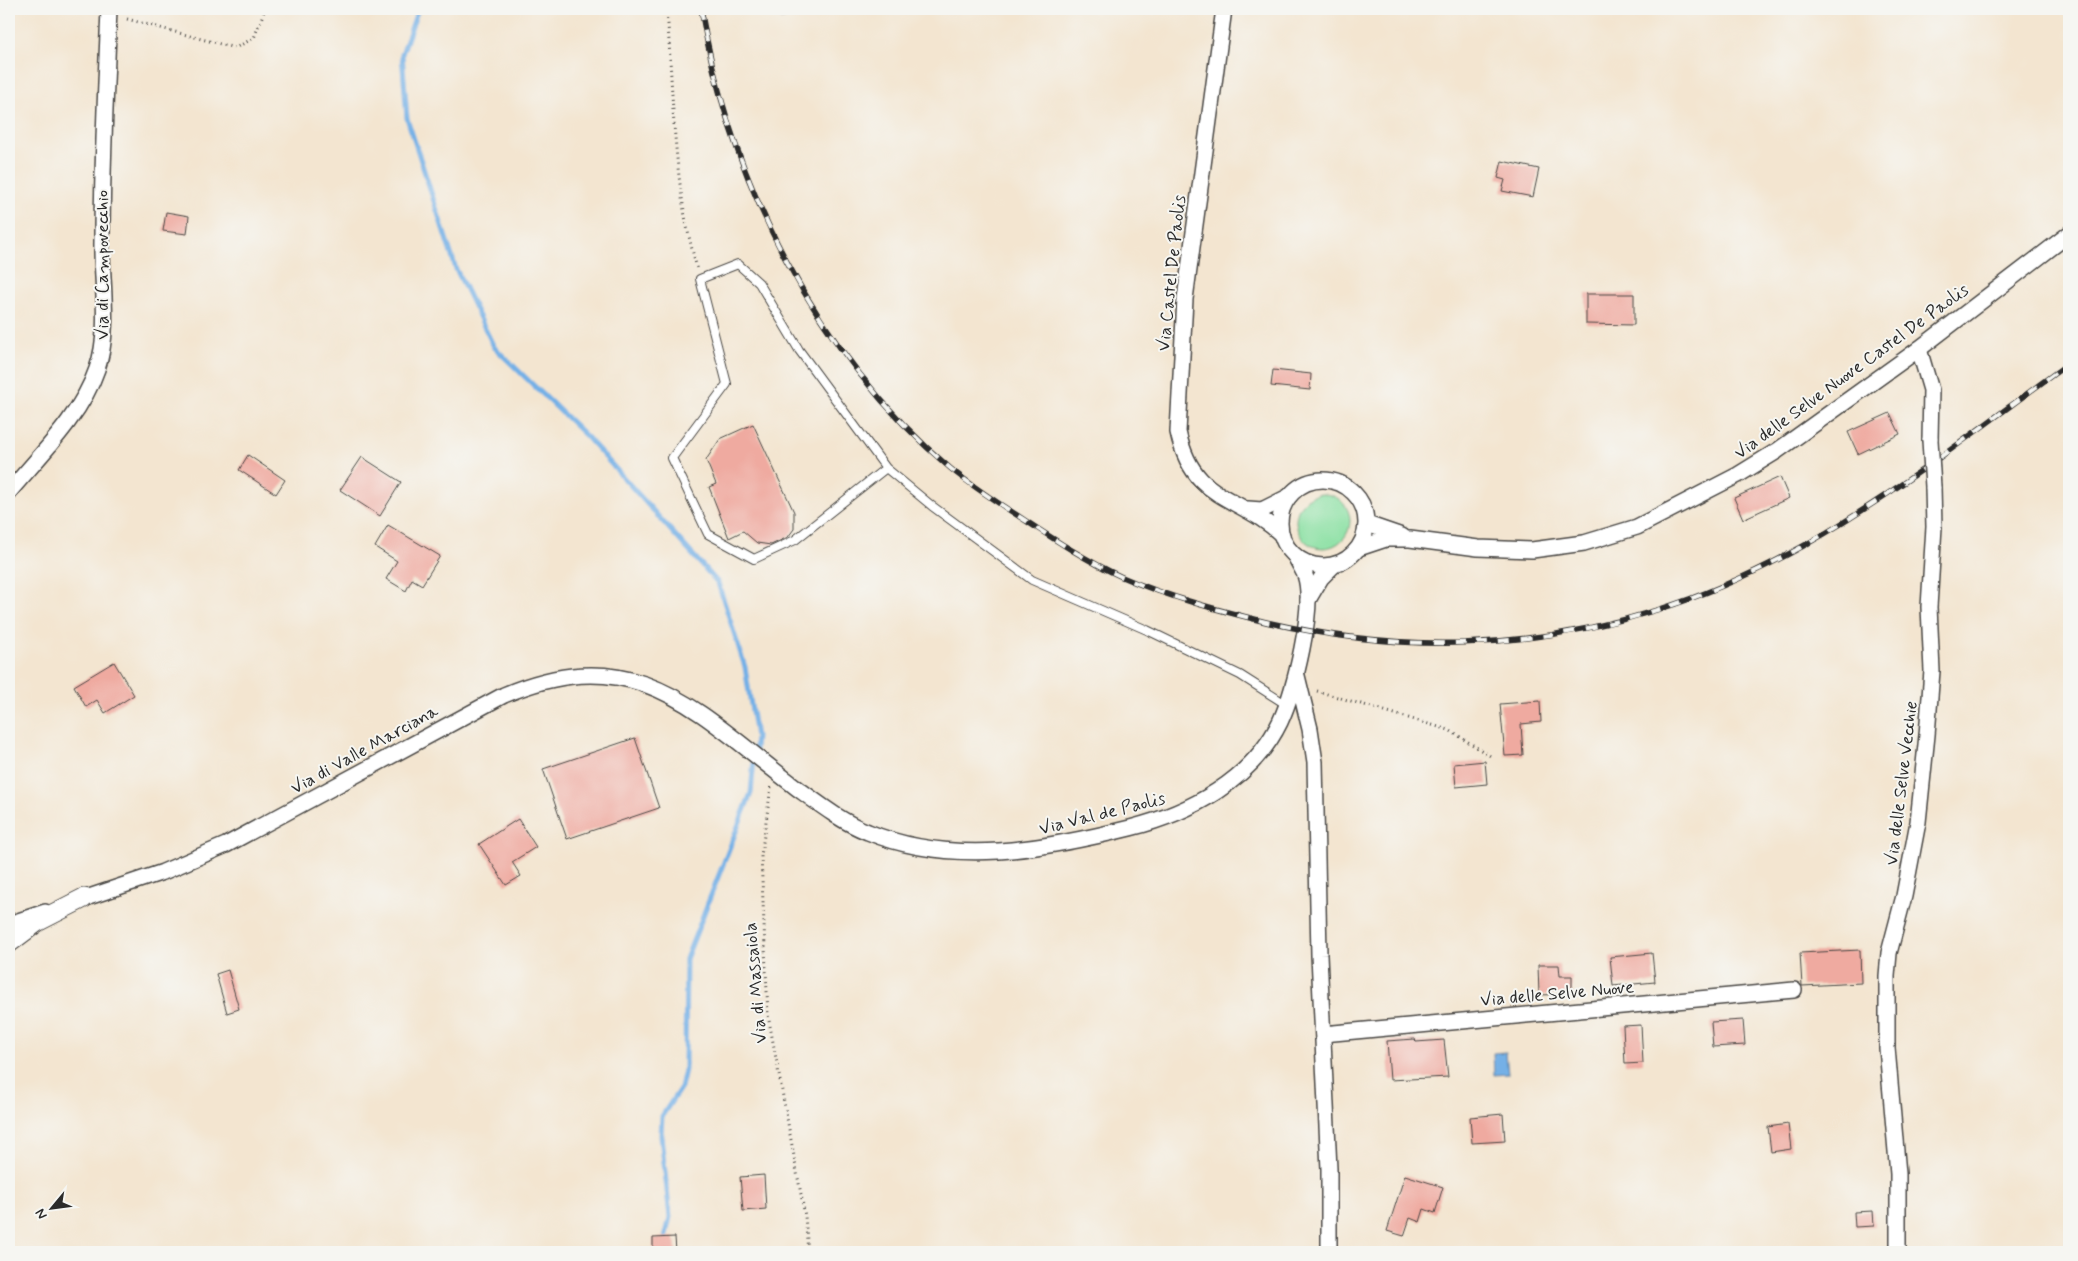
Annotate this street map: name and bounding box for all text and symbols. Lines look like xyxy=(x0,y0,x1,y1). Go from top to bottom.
street label: Via di Campovecchio xyxy=(91,190,115,340)
street label: Via Castel De Paolis xyxy=(1152,194,1192,352)
street label: Via delle Selve Nuove Castel De Paolis xyxy=(1729,278,1974,465)
street label: Via di Valle Marciana xyxy=(286,699,443,800)
street label: Via delle Selve Vecchie xyxy=(1880,700,1924,867)
street label: Via Val de Paolis xyxy=(1037,787,1168,841)
street label: Via di Massaiola xyxy=(739,921,773,1045)
street label: Via delle Selve Nuove xyxy=(1479,975,1635,1013)
north arrow xyxy=(28,1184,78,1234)
text: N xyxy=(31,1205,52,1222)

